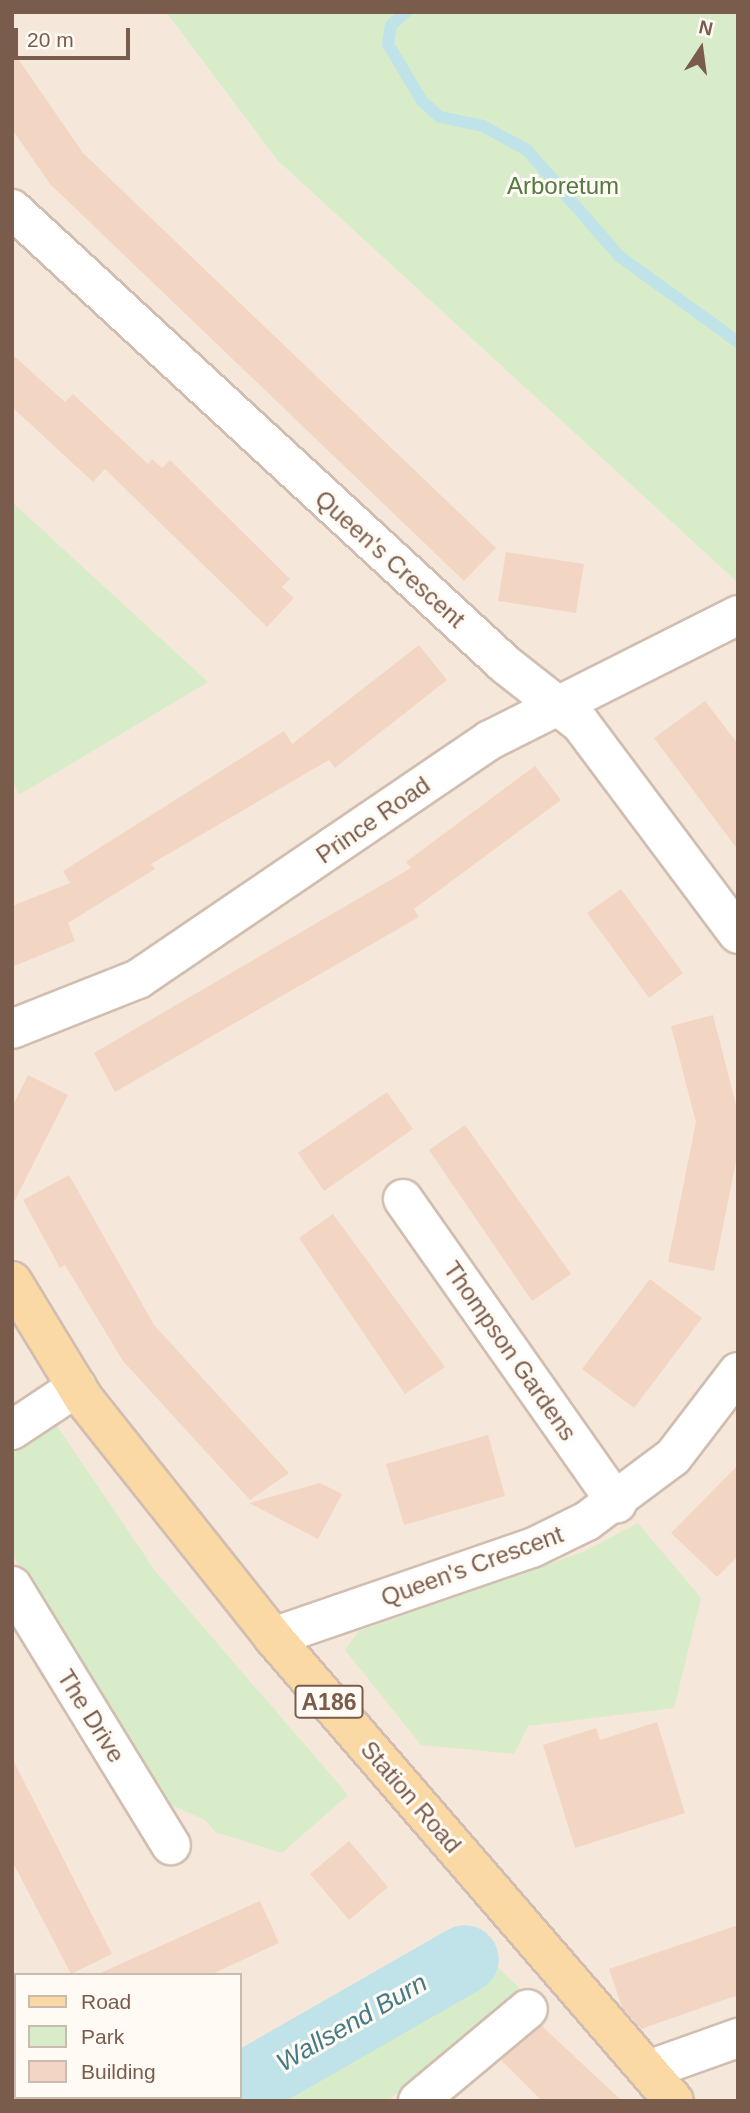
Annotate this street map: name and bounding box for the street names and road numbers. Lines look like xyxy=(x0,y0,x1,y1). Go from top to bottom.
street label: Queen's Crescent xyxy=(309,484,471,634)
street label: Prince Road xyxy=(311,770,435,870)
street label: Thompson Gardens xyxy=(437,1256,583,1446)
street label: Queen's Crescent xyxy=(377,1520,567,1612)
street label: The Drive xyxy=(51,1664,131,1768)
road number: A186 xyxy=(294,1682,364,1722)
street label: Station Road xyxy=(355,1735,467,1859)

